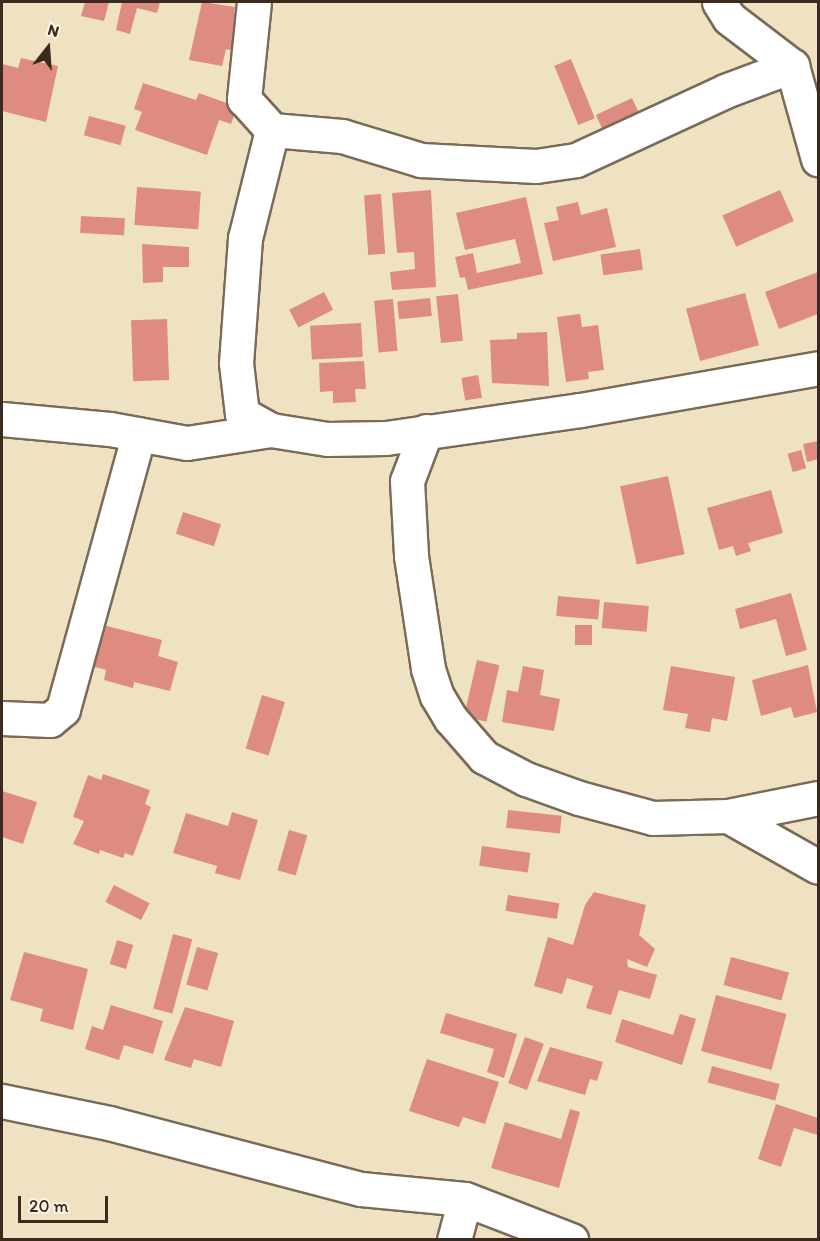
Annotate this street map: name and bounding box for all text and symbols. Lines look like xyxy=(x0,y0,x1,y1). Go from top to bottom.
north arrow xyxy=(18,18,78,78)
text: N xyxy=(45,20,61,41)
scale bar xyxy=(21,1184,111,1222)
text: 20 m xyxy=(29,1195,69,1217)

